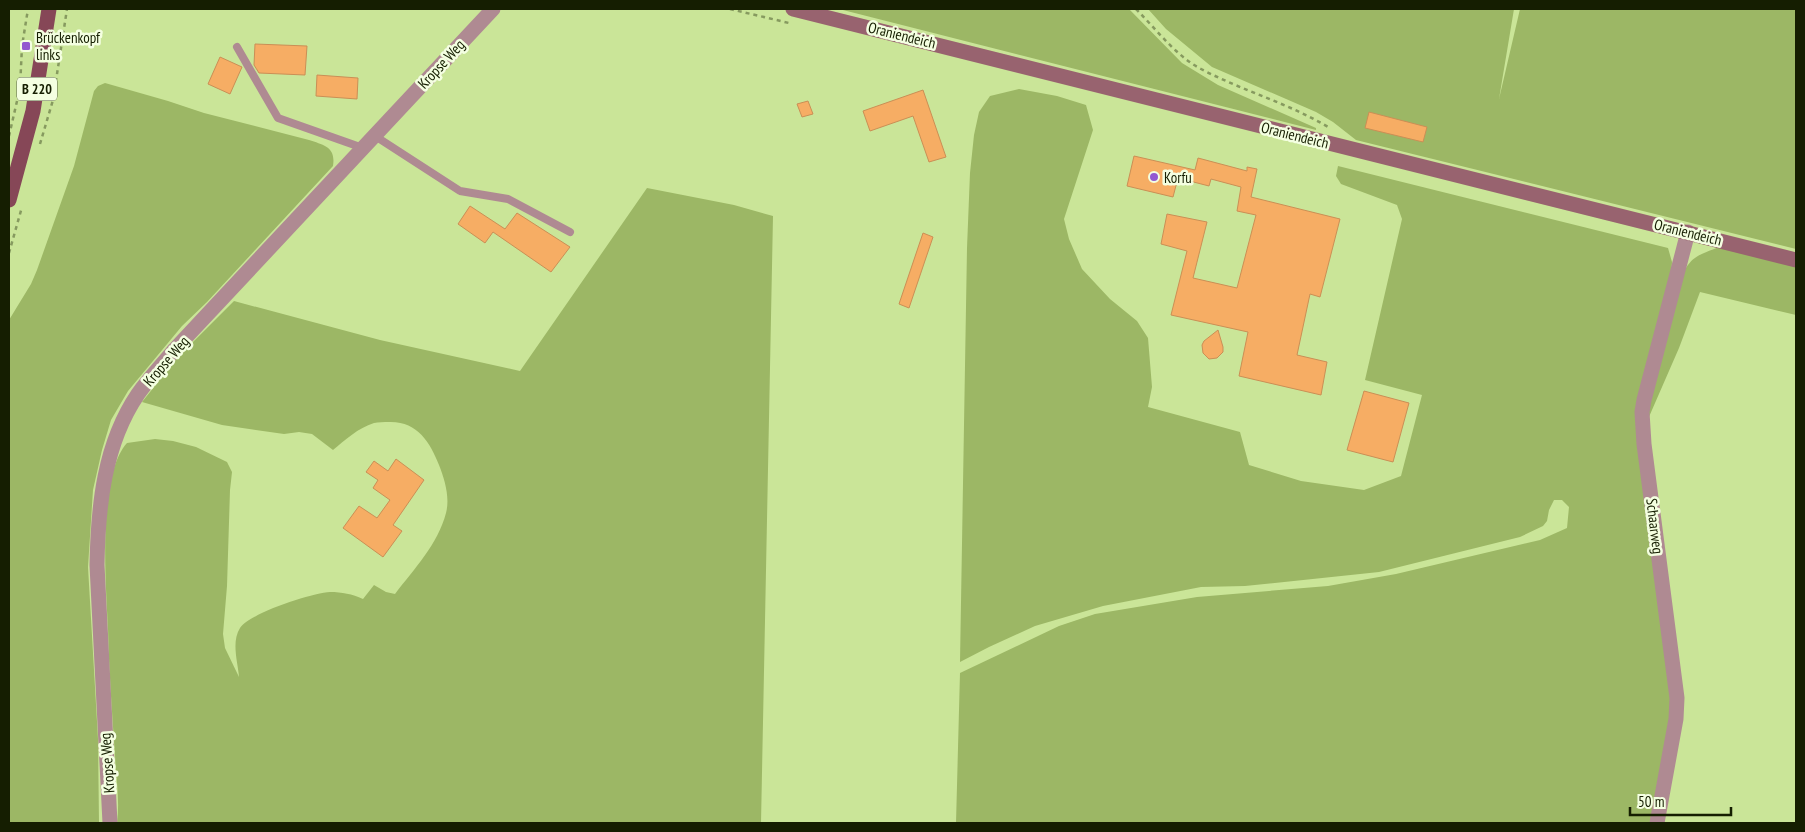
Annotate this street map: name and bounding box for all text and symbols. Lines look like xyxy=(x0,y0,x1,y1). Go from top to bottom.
street label: Oraniendeich xyxy=(866,17,938,53)
place label: Brückenkopf links xyxy=(36,28,101,64)
street label: Kropse Weg xyxy=(413,35,469,93)
marker: Brückenkopf links xyxy=(20,40,32,52)
road number: B 220 xyxy=(17,78,57,100)
street label: Oraniendeich xyxy=(1259,117,1331,153)
place label: Korfu xyxy=(1164,168,1192,187)
marker: Korfu xyxy=(1148,171,1160,183)
street label: Oraniendeich xyxy=(1652,214,1724,250)
street label: Kropse Weg xyxy=(139,332,193,390)
street label: Schaarweg xyxy=(1642,497,1668,555)
street label: Kropse Weg xyxy=(95,732,119,794)
scale bar xyxy=(1630,784,1731,816)
text: 50 m xyxy=(1638,792,1664,811)

